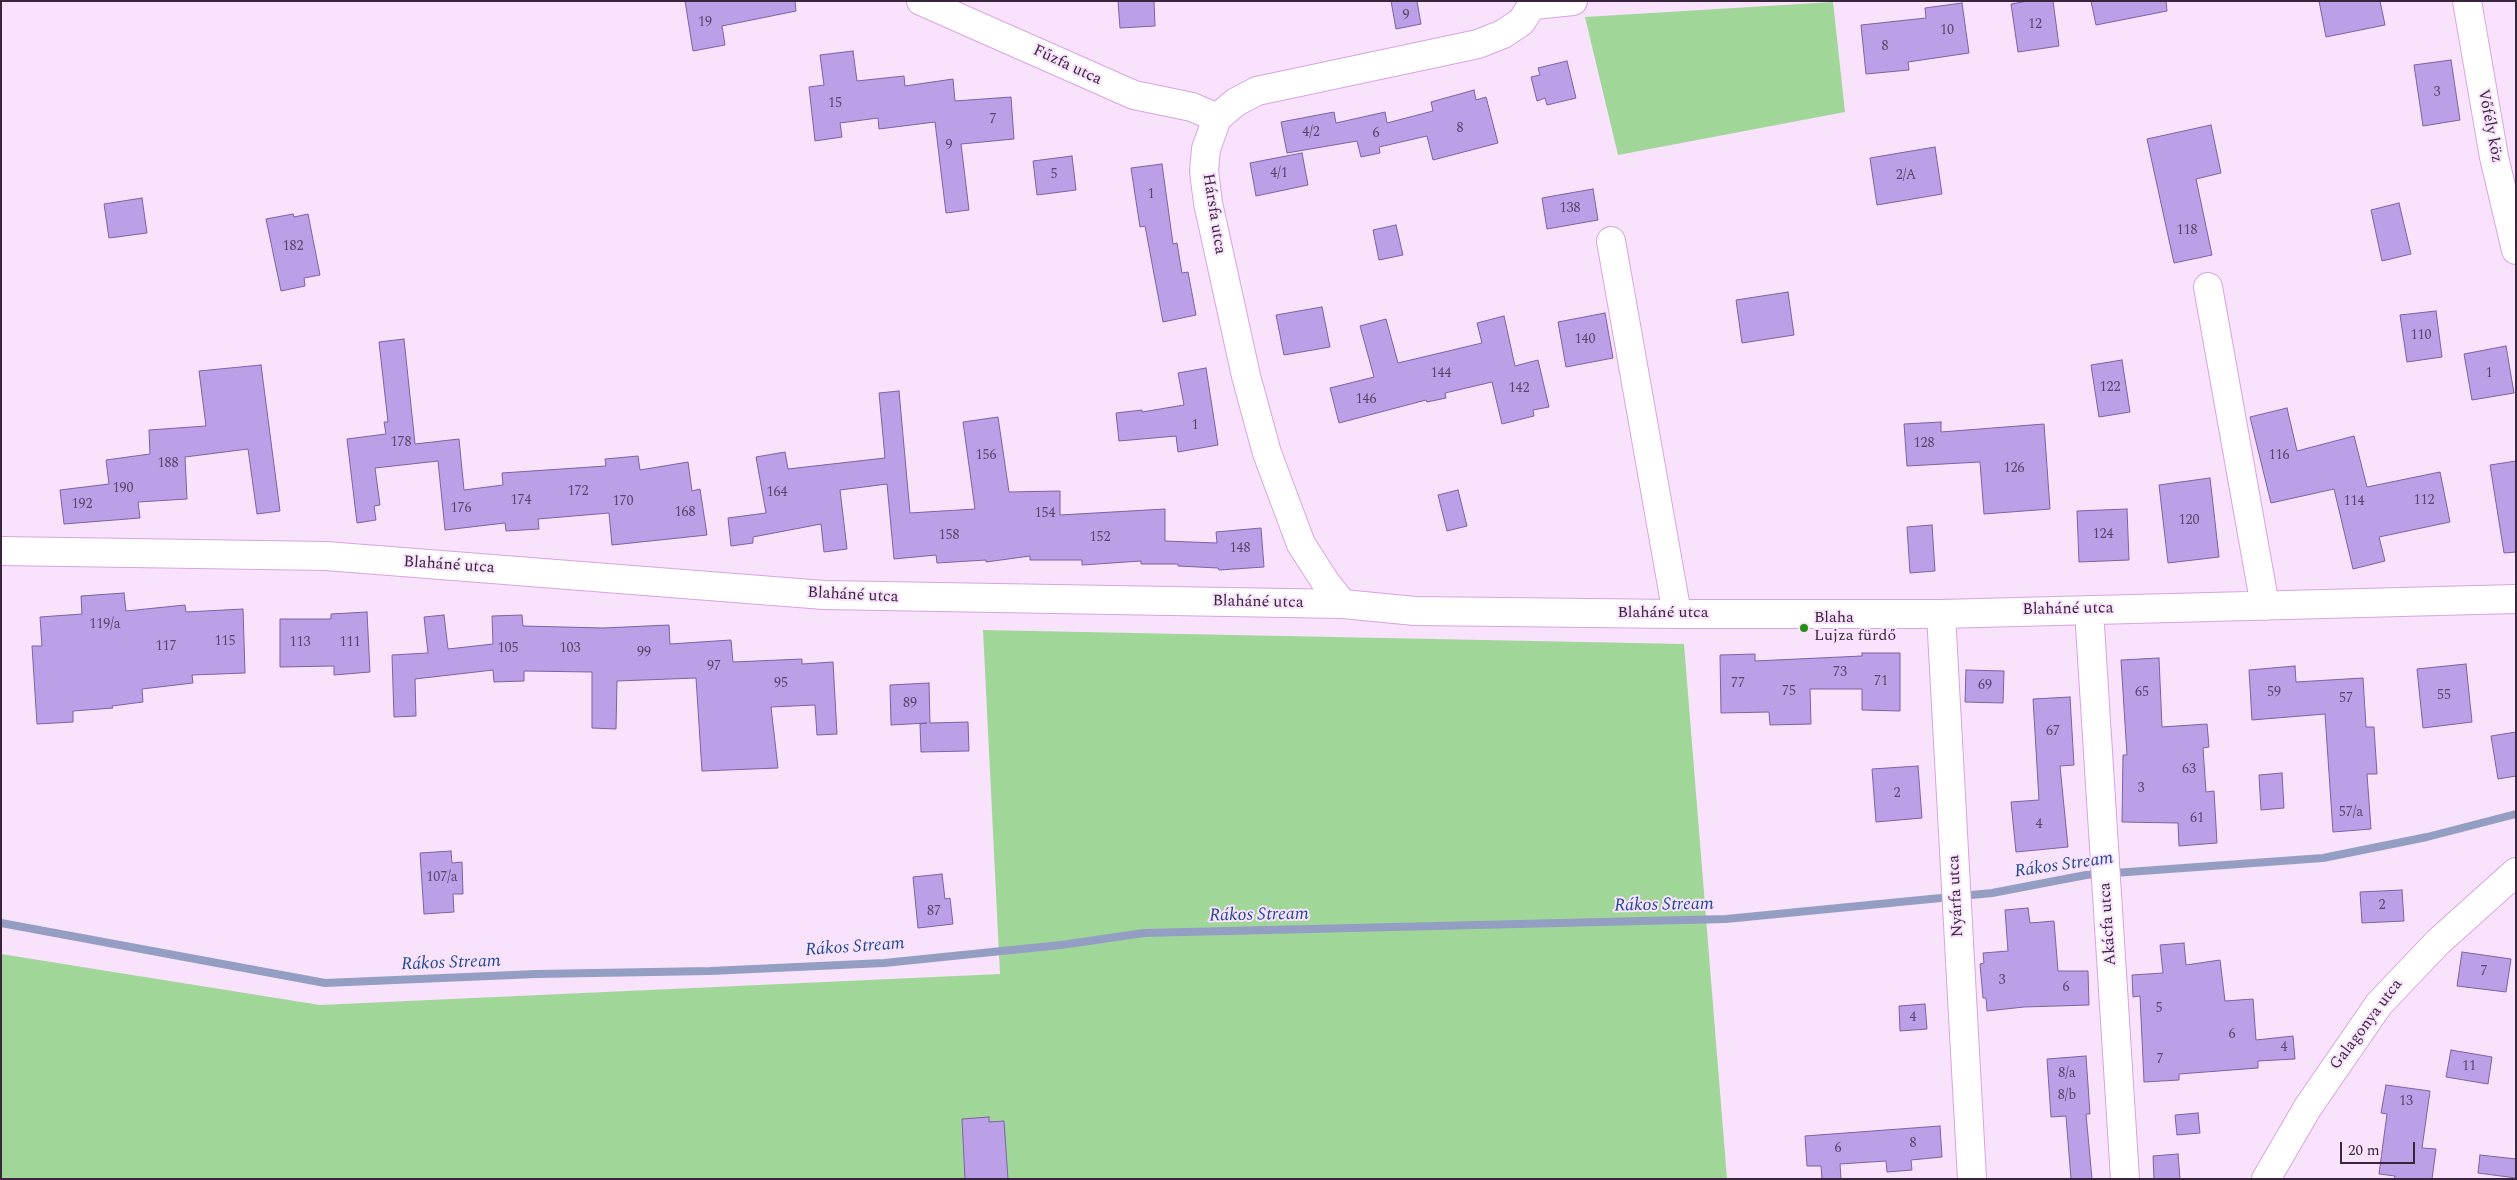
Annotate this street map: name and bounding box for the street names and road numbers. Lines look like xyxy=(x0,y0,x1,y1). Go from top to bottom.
street label: Fűzfa utca xyxy=(1030,42,1104,90)
street label: Vőfély köz xyxy=(2473,88,2505,164)
street label: Hársfa utca xyxy=(1197,172,1229,256)
street label: Blaháné utca xyxy=(403,553,495,579)
street label: Blaháné utca xyxy=(807,584,899,608)
street label: Blaháné utca xyxy=(1212,593,1304,613)
street label: Blaháné utca xyxy=(2022,600,2114,620)
street label: Blaháné utca xyxy=(1617,604,1709,624)
street label: Nyárfa utca xyxy=(1945,854,1969,938)
street label: Akácfa utca xyxy=(2097,882,2121,966)
street label: Galagonya utca xyxy=(2327,976,2407,1074)

